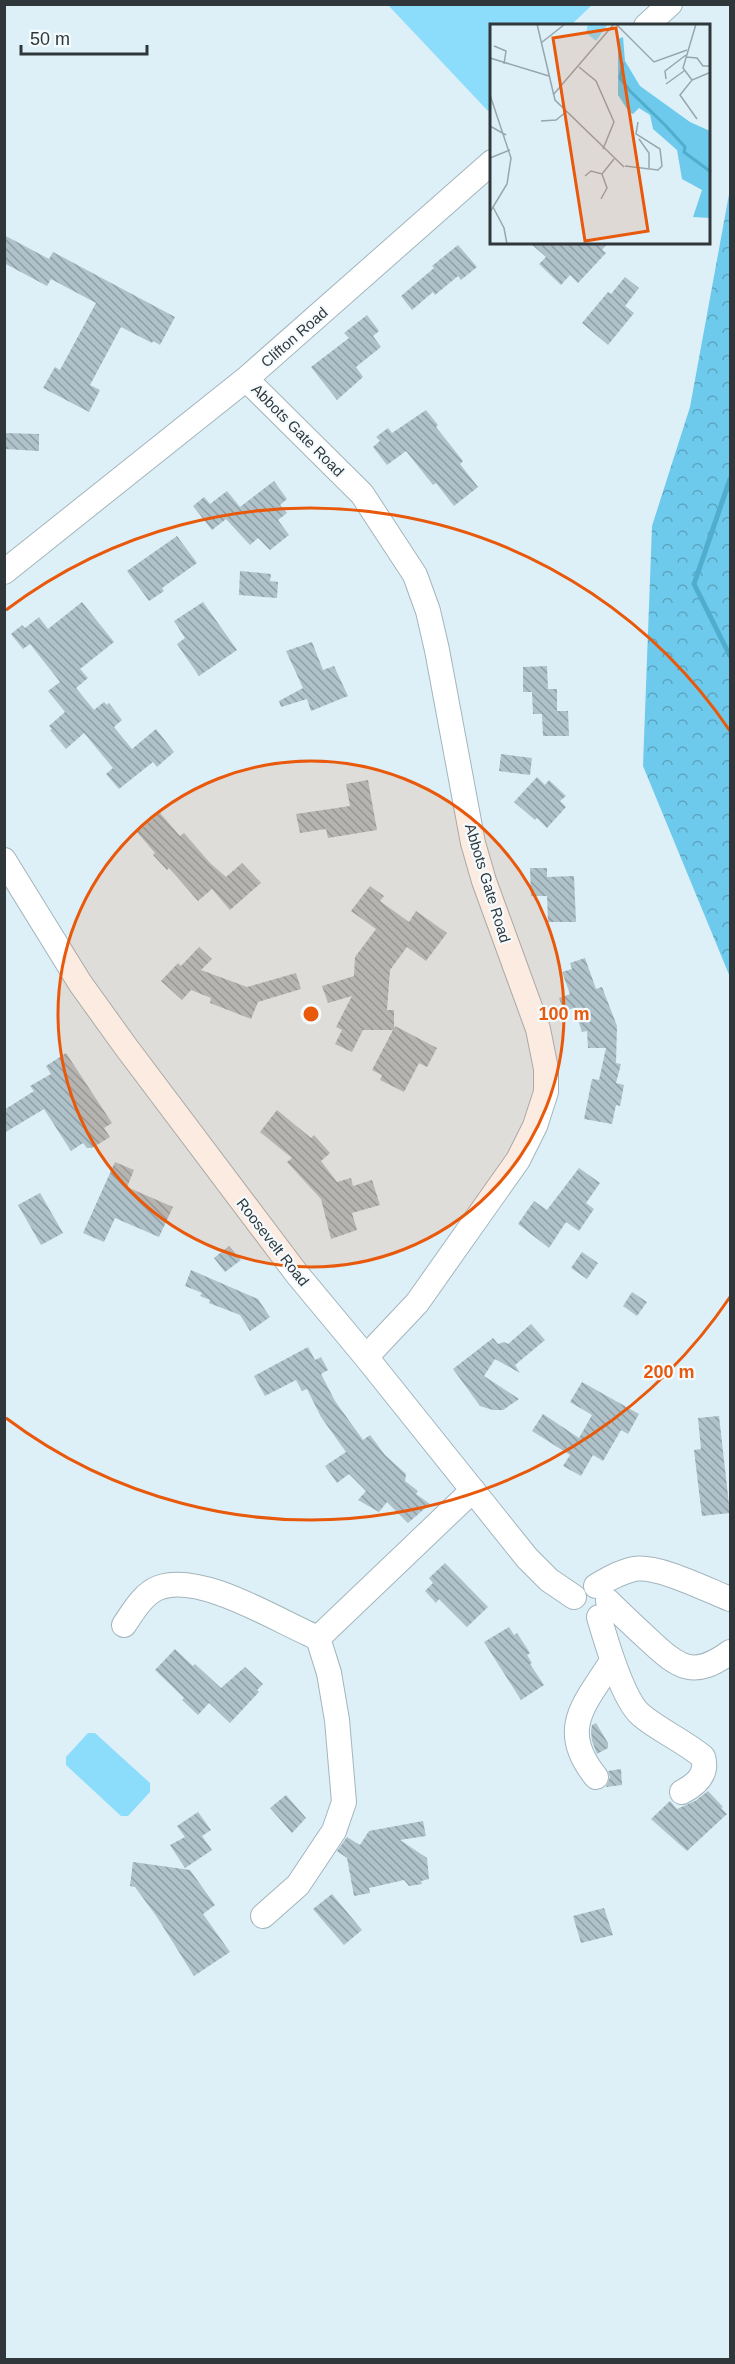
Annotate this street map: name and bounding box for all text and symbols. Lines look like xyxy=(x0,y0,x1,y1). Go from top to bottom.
scale bar xyxy=(21,18,147,56)
inset map xyxy=(490,24,711,244)
text: 50 m xyxy=(30,29,70,49)
street label: Clifton Road xyxy=(257,304,331,370)
street label: Abbots Gate Road xyxy=(248,380,348,480)
street label: Abbots Gate Road xyxy=(462,822,514,944)
centre of rings xyxy=(301,1004,321,1024)
text: 100 m xyxy=(538,1004,590,1024)
street label: Roosevelt Road xyxy=(233,1195,313,1289)
text: 200 m xyxy=(643,1362,695,1382)

